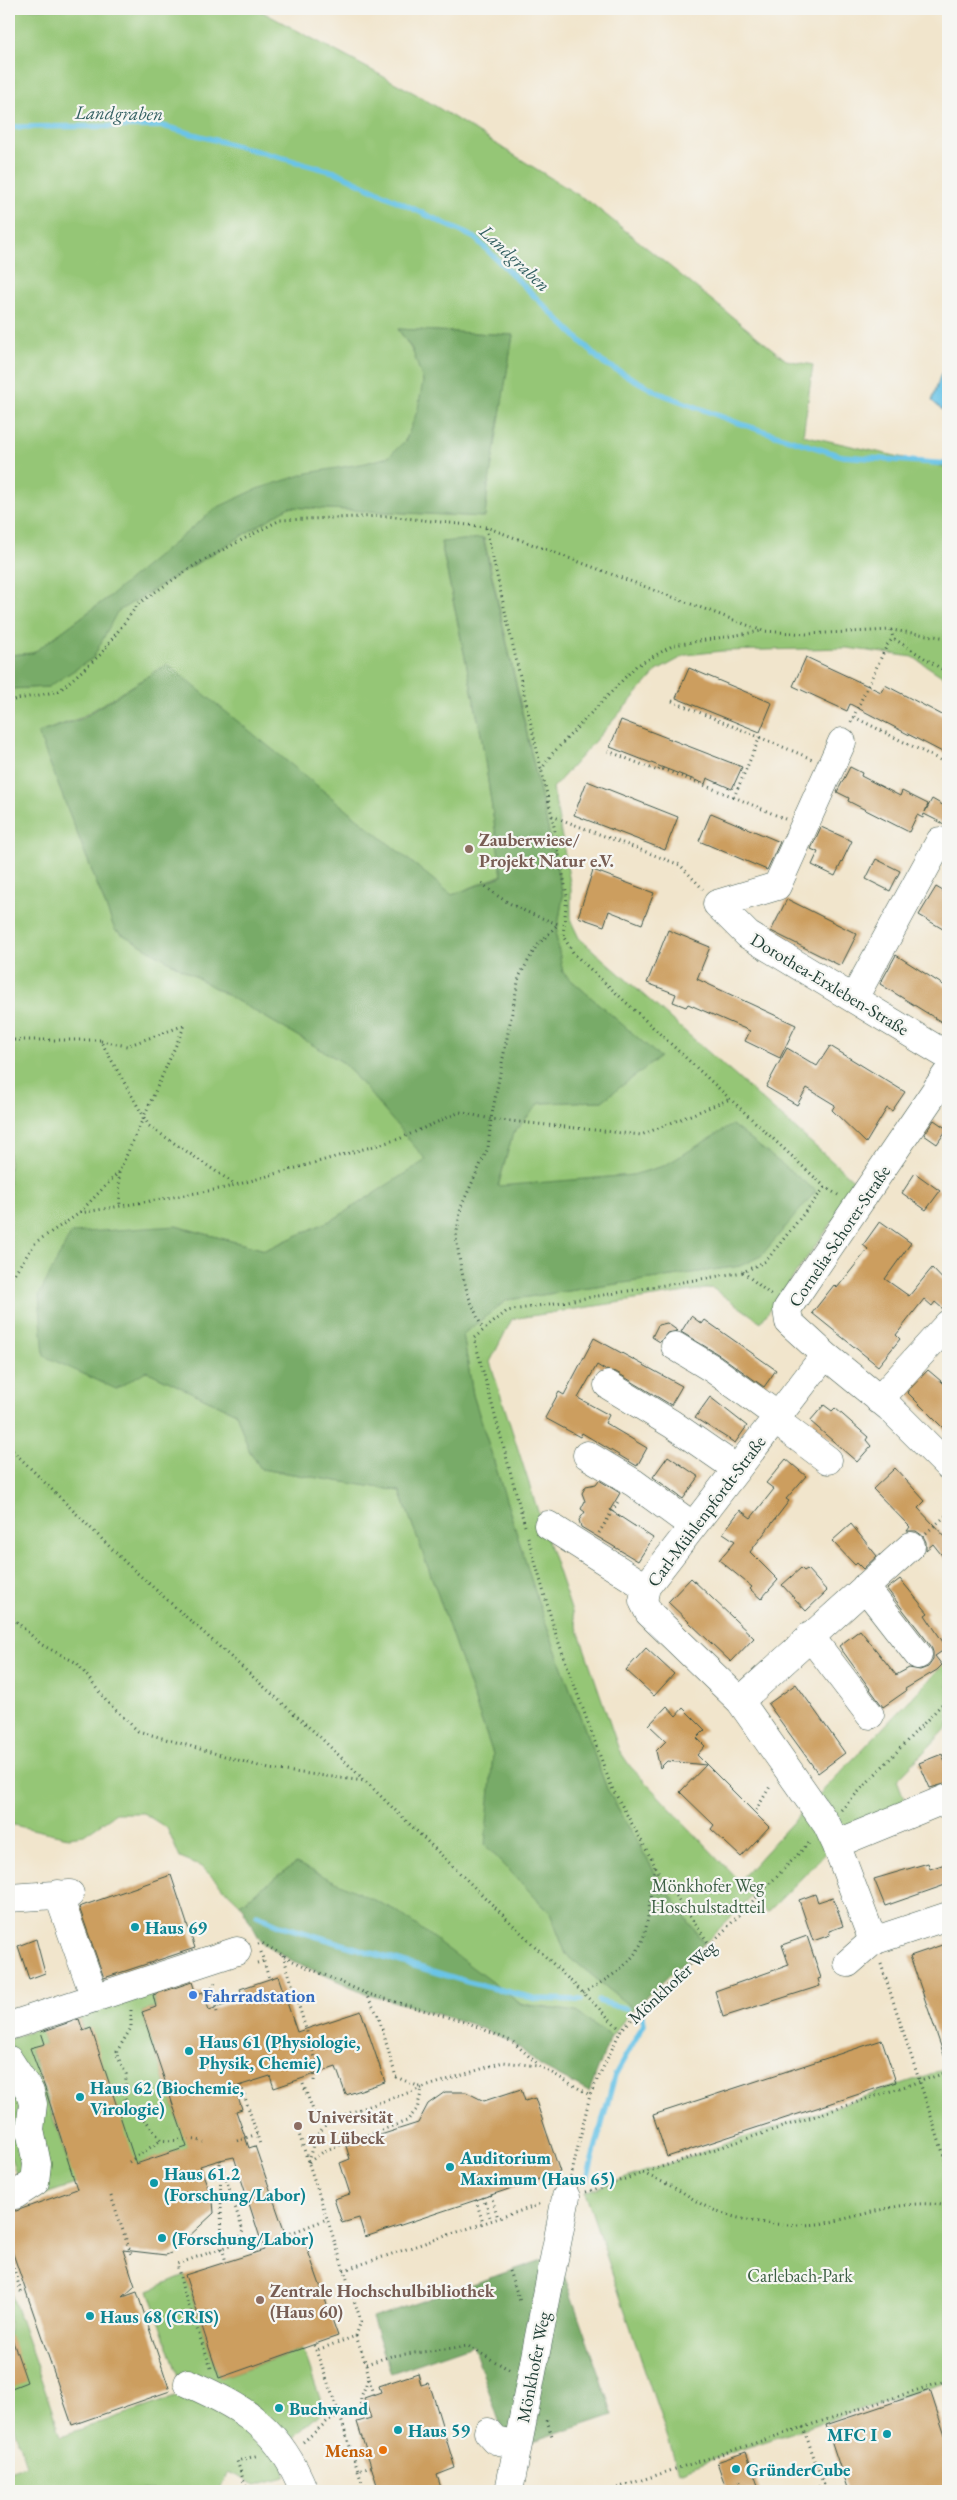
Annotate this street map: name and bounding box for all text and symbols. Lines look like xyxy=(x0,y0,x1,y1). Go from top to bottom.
water label: Landgraben xyxy=(74,100,163,126)
water label: Landgraben xyxy=(474,218,556,297)
place label: Zauberwiese/ Projekt Natur e.V. xyxy=(479,828,614,872)
marker: Zauberwiese/ Projekt Natur e.V. xyxy=(463,843,475,855)
street label: Dorothea-Erxleben-Straße xyxy=(747,928,913,1040)
street label: Cornelia-Schorer-Straße xyxy=(783,1161,895,1311)
street label: Carl-Mühlenpfordt-Straße xyxy=(642,1431,770,1591)
park label: Mönkhofer Weg Hoschulstadtteil xyxy=(651,1874,765,1918)
place label: Haus 69 xyxy=(145,1916,207,1939)
marker: Haus 69 xyxy=(129,1921,141,1933)
street label: Mönkhofer Weg xyxy=(623,1935,721,2029)
place label: Fahrradstation xyxy=(203,1984,316,2007)
marker: Fahrradstation xyxy=(187,1989,199,2001)
place label: Haus 61 (Physiologie, Physik, Chemie) xyxy=(199,2030,360,2074)
marker: Haus 61 (Physiologie, Physik, Chemie) xyxy=(183,2045,195,2057)
place label: Haus 62 (Biochemie, Virologie) xyxy=(90,2076,244,2120)
marker: Haus 62 (Biochemie, Virologie) xyxy=(74,2091,86,2103)
place label: Universität zu Lübeck xyxy=(308,2105,393,2149)
marker: Universität zu Lübeck xyxy=(292,2120,304,2132)
place label: Auditorium Maximum (Haus 65) xyxy=(459,2146,615,2190)
marker: Auditorium Maximum (Haus 65) xyxy=(444,2161,456,2173)
place label: Haus 61.2 (Forschung/Labor) xyxy=(164,2162,306,2206)
marker: Haus 61.2 (Forschung/Labor) xyxy=(148,2177,160,2189)
place label: (Forschung/Labor) xyxy=(172,2227,314,2250)
marker: (Forschung/Labor) xyxy=(156,2232,168,2244)
park label: Carlebach-Park xyxy=(747,2264,853,2287)
place label: Zentrale Hochschulbibliothek (Haus 60) xyxy=(270,2279,496,2323)
marker: Zentrale Hochschulbibliothek (Haus 60) xyxy=(254,2294,266,2306)
place label: Haus 68 (CRIS) xyxy=(100,2305,219,2328)
marker: Haus 68 (CRIS) xyxy=(84,2310,96,2322)
street label: Mönkhofer Weg xyxy=(511,2310,555,2424)
place label: Buchwand xyxy=(289,2397,368,2420)
marker: Buchwand xyxy=(273,2402,285,2414)
place label: Haus 59 xyxy=(408,2419,470,2442)
place label: MFC I xyxy=(827,2423,877,2446)
marker: Haus 59 xyxy=(392,2424,404,2436)
marker: MFC I xyxy=(881,2428,893,2440)
place label: Mensa xyxy=(325,2439,373,2462)
marker: Mensa xyxy=(377,2444,389,2456)
place label: GründerCube xyxy=(746,2458,851,2481)
marker: GründerCube xyxy=(730,2463,742,2475)

